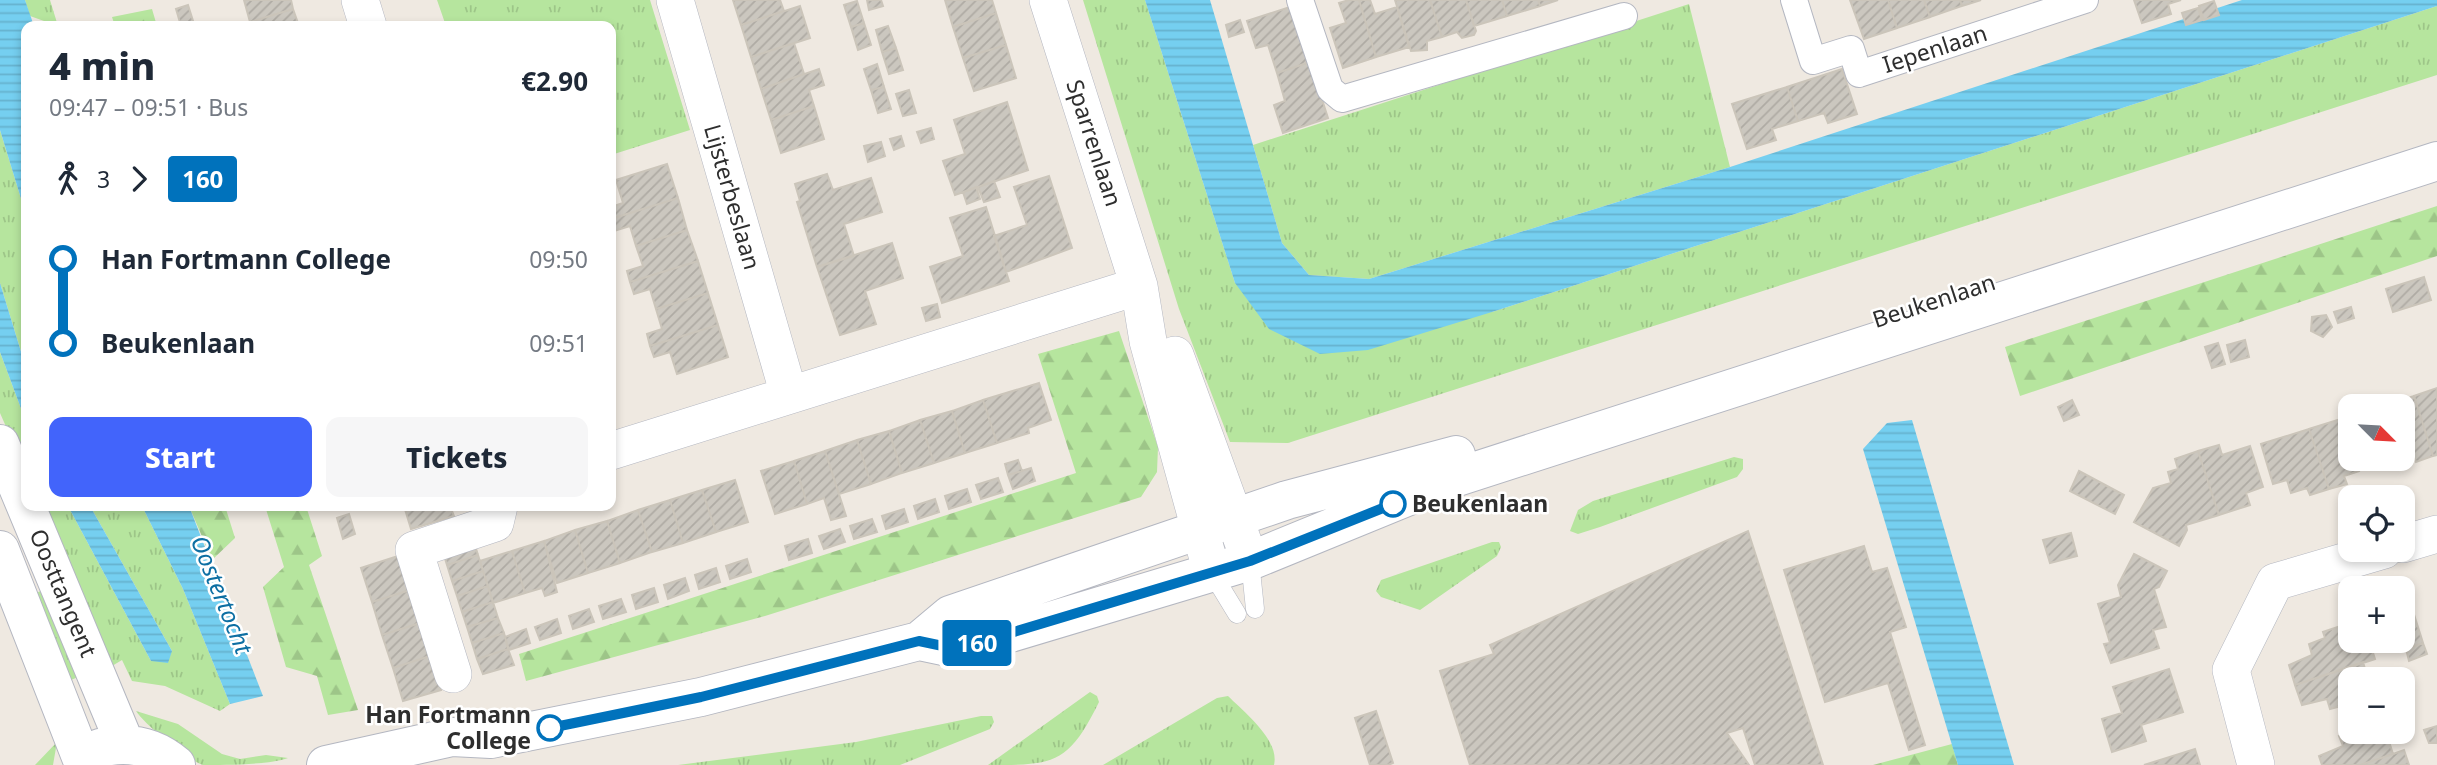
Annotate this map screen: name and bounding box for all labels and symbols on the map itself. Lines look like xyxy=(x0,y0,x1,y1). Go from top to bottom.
street label: Iepenlaan xyxy=(1878,16,1991,80)
street label: Sparrenlaan xyxy=(1059,75,1130,210)
street label: Lijsterbeslaan xyxy=(697,120,769,273)
street label: Beukenlaan xyxy=(1868,265,1999,335)
north arrow xyxy=(2338,394,2415,471)
place label: Beukenlaan xyxy=(1412,487,1548,519)
marker: Beukenlaan xyxy=(1380,491,1406,517)
street label: Oosttangent xyxy=(23,524,105,662)
water label: Oostertocht xyxy=(184,530,261,659)
line badge: 160 xyxy=(937,620,1017,666)
place label: Han Fortmann College xyxy=(365,698,531,756)
marker: Han Fortmann College xyxy=(537,715,563,741)

